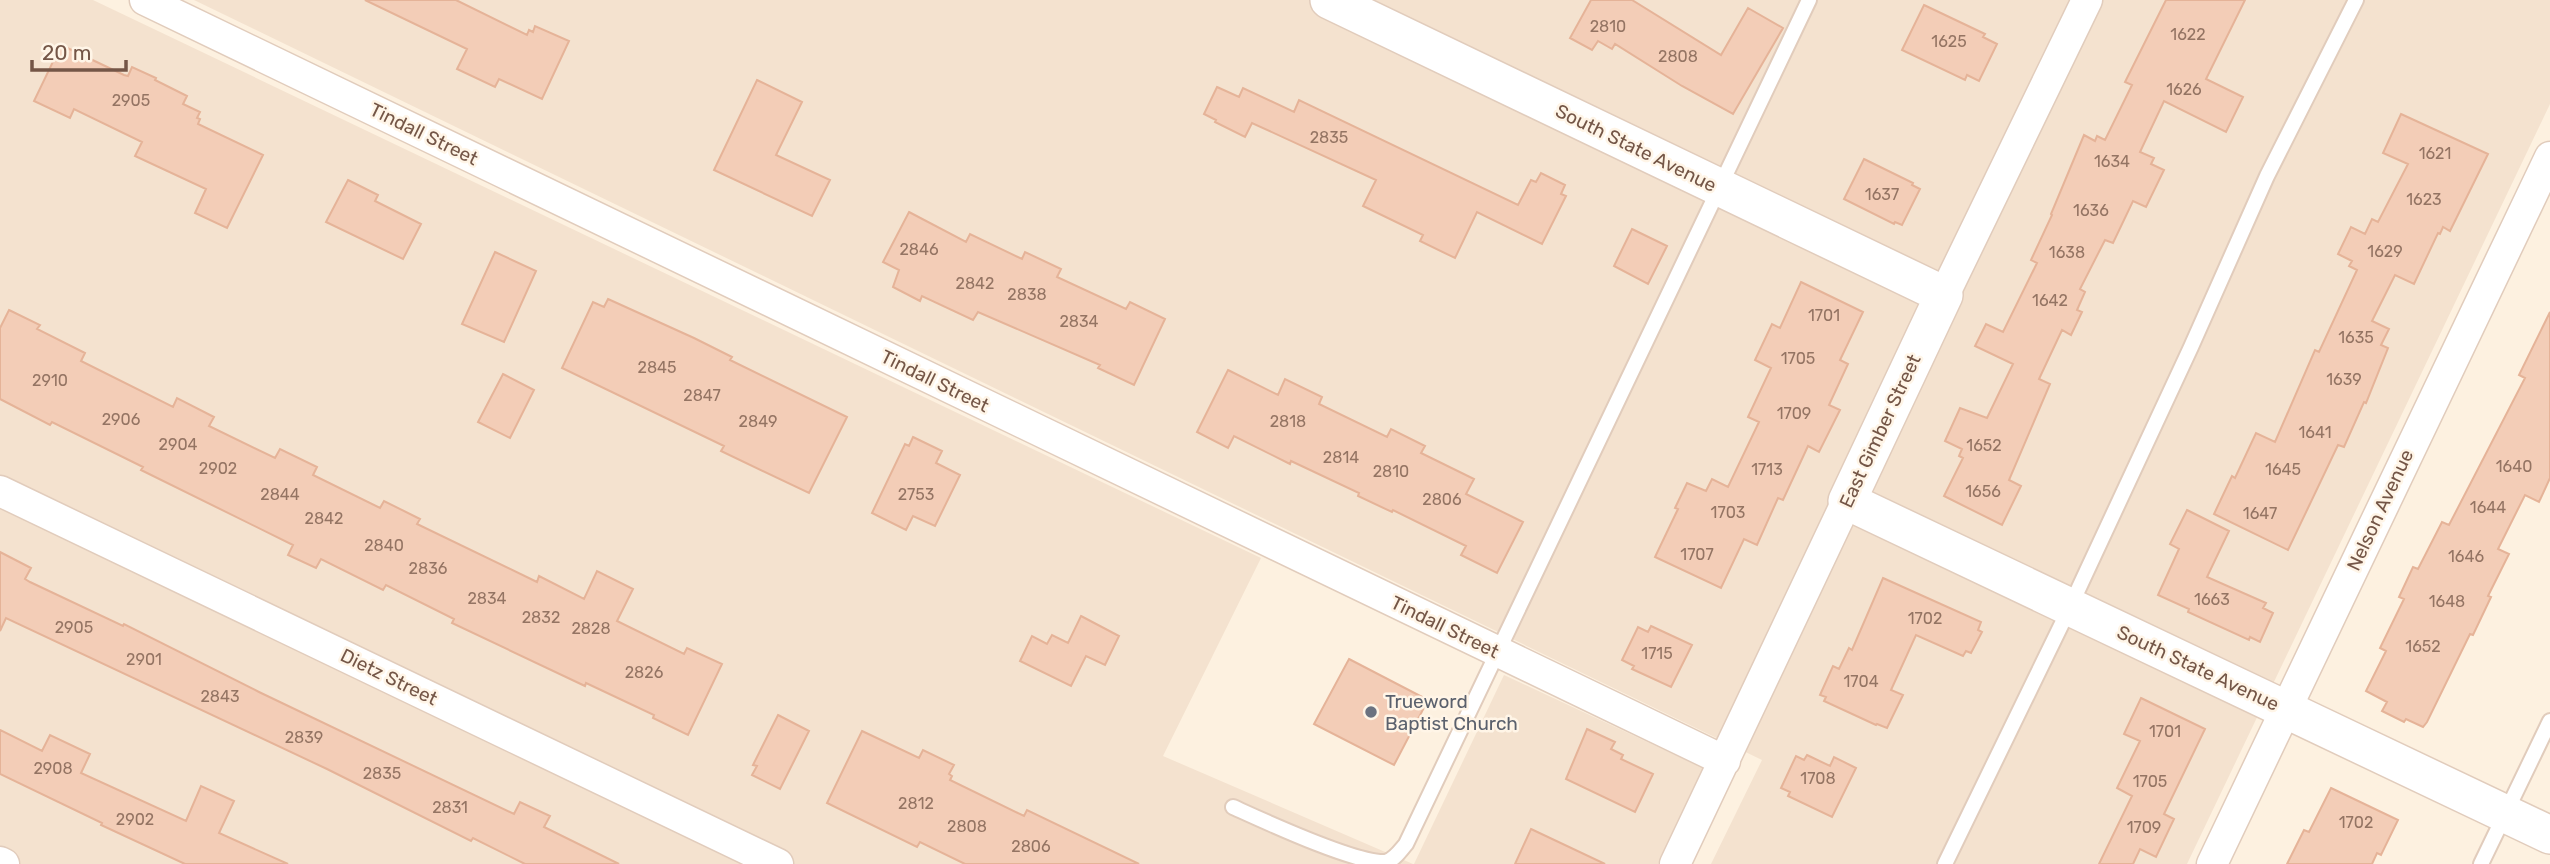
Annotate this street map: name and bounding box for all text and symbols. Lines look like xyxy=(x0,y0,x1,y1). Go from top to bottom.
house number: 2810 xyxy=(1590,17,1626,36)
house number: 1622 xyxy=(2170,25,2206,44)
scale bar xyxy=(32,28,126,72)
house number: 1625 xyxy=(1931,32,1967,51)
text: 20 m xyxy=(42,40,91,65)
house number: 2808 xyxy=(1658,47,1698,66)
house number: 1626 xyxy=(2166,80,2202,99)
house number: 2905 xyxy=(112,91,150,110)
street label: Tindall Street xyxy=(366,98,482,170)
street label: South State Avenue xyxy=(1552,99,1720,197)
house number: 2835 xyxy=(1310,128,1348,147)
house number: 1621 xyxy=(2419,144,2451,163)
house number: 1634 xyxy=(2094,152,2130,171)
house number: 1637 xyxy=(1865,185,1899,204)
house number: 1623 xyxy=(2406,190,2442,209)
house number: 1636 xyxy=(2073,201,2109,220)
house number: 2846 xyxy=(899,240,939,259)
house number: 1629 xyxy=(2367,242,2403,261)
house number: 1638 xyxy=(2049,243,2085,262)
house number: 2842 xyxy=(956,274,994,293)
house number: 2838 xyxy=(1007,285,1047,304)
house number: 1642 xyxy=(2032,291,2068,310)
house number: 1701 xyxy=(1808,306,1840,325)
house number: 2834 xyxy=(1059,312,1099,331)
house number: 1635 xyxy=(2338,328,2374,347)
street label: Tindall Street xyxy=(877,345,993,417)
house number: 1705 xyxy=(1781,349,1815,368)
street label: East Gimber Street xyxy=(1834,350,1926,511)
house number: 2845 xyxy=(637,358,677,377)
house number: 1639 xyxy=(2326,370,2362,389)
house number: 2910 xyxy=(32,371,68,390)
house number: 2847 xyxy=(683,386,721,405)
house number: 1709 xyxy=(1777,404,1811,423)
house number: 2906 xyxy=(102,410,141,429)
house number: 2849 xyxy=(739,412,777,431)
house number: 2818 xyxy=(1270,412,1306,431)
house number: 1641 xyxy=(2299,423,2331,442)
house number: 2904 xyxy=(159,435,198,454)
house number: 1652 xyxy=(1966,436,2002,455)
street label: Nelson Avenue xyxy=(2342,446,2418,574)
house number: 2814 xyxy=(1323,448,1359,467)
house number: 1640 xyxy=(2496,457,2532,476)
house number: 2902 xyxy=(199,459,237,478)
house number: 1713 xyxy=(1751,460,1783,479)
house number: 1645 xyxy=(2265,460,2301,479)
house number: 2810 xyxy=(1373,462,1409,481)
house number: 1656 xyxy=(1965,482,2001,501)
house number: 2844 xyxy=(260,485,300,504)
house number: 2753 xyxy=(898,485,934,504)
house number: 2806 xyxy=(1422,490,1462,509)
house number: 1644 xyxy=(2470,498,2506,517)
house number: 1703 xyxy=(1711,503,1745,522)
house number: 1647 xyxy=(2243,504,2277,523)
house number: 2842 xyxy=(305,509,343,528)
house number: 2840 xyxy=(364,536,404,555)
house number: 1707 xyxy=(1680,545,1714,564)
house number: 1646 xyxy=(2448,547,2484,566)
house number: 2836 xyxy=(409,559,448,578)
house number: 2834 xyxy=(467,589,507,608)
house number: 1663 xyxy=(2194,590,2230,609)
street label: Tindall Street xyxy=(1387,591,1503,663)
house number: 1648 xyxy=(2429,592,2465,611)
house number: 2832 xyxy=(522,608,560,627)
house number: 1702 xyxy=(1908,609,1942,628)
house number: 2905 xyxy=(55,618,93,637)
house number: 2828 xyxy=(571,619,611,638)
street label: South State Avenue xyxy=(2113,620,2283,716)
house number: 1652 xyxy=(2405,637,2441,656)
street label: Dietz Street xyxy=(337,644,442,711)
house number: 1715 xyxy=(1641,644,1673,663)
house number: 2901 xyxy=(126,650,162,669)
house number: 2826 xyxy=(625,663,664,682)
house number: 1704 xyxy=(1843,672,1879,691)
house number: 2843 xyxy=(200,687,240,706)
place label: Trueword Baptist Church xyxy=(1385,690,1518,735)
marker: Trueword Baptist Church xyxy=(1363,704,1379,720)
house number: 1701 xyxy=(2149,722,2181,741)
house number: 2839 xyxy=(285,728,323,747)
house number: 2908 xyxy=(33,759,73,778)
house number: 2835 xyxy=(363,764,401,783)
house number: 1708 xyxy=(1800,769,1836,788)
house number: 1705 xyxy=(2133,772,2167,791)
house number: 2812 xyxy=(898,794,934,813)
house number: 2831 xyxy=(432,798,468,817)
house number: 2902 xyxy=(116,810,154,829)
house number: 1702 xyxy=(2339,813,2373,832)
house number: 2808 xyxy=(947,817,987,836)
house number: 1709 xyxy=(2127,818,2161,837)
house number: 2806 xyxy=(1011,837,1051,856)

